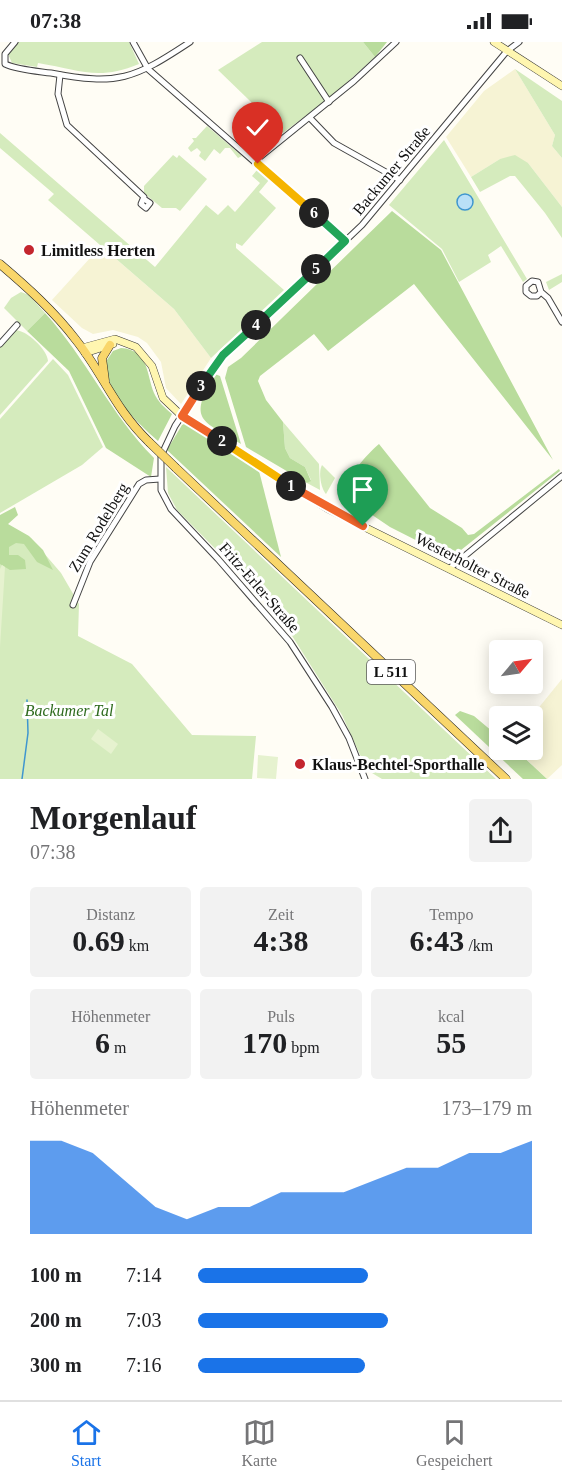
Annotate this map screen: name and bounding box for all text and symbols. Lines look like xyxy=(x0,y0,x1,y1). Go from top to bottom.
text: 07:38 xyxy=(30,8,81,33)
pin xyxy=(232,102,283,164)
icon: check xyxy=(241,111,274,144)
street label: Backumer Straße xyxy=(349,122,433,218)
pin: 6 xyxy=(299,198,329,228)
text: 6 xyxy=(310,204,318,221)
place label: Limitless Herten xyxy=(41,242,155,259)
marker: Limitless Herten xyxy=(22,243,36,257)
pin: 5 xyxy=(301,254,331,284)
text: 5 xyxy=(312,260,320,277)
pin: 4 xyxy=(241,310,271,340)
text: 4 xyxy=(252,316,260,333)
pin: 3 xyxy=(186,371,216,401)
text: 3 xyxy=(197,377,205,394)
pin: 2 xyxy=(207,426,237,456)
text: 2 xyxy=(218,432,226,449)
pin xyxy=(337,464,388,526)
pin: 1 xyxy=(276,471,306,501)
icon: arrive xyxy=(346,473,379,506)
text: 1 xyxy=(287,477,295,494)
street label: Zum Rodelberg xyxy=(65,480,132,575)
street label: Westerholter Straße xyxy=(413,529,533,602)
street label: Fritz-Erler-Straße xyxy=(216,539,303,636)
north arrow xyxy=(489,640,543,694)
map controls xyxy=(489,640,543,760)
road number: L 511 xyxy=(367,660,415,684)
park label: Backumer Tal xyxy=(25,702,114,719)
button: layers xyxy=(489,706,543,760)
place label: Klaus-Bechtel-Sporthalle xyxy=(312,756,484,774)
marker: Klaus-Bechtel-Sporthalle xyxy=(293,757,307,771)
button: share xyxy=(469,799,532,862)
text: Morgenlauf xyxy=(30,800,197,836)
text: 07:38 xyxy=(30,841,76,863)
text: Distanz xyxy=(86,906,135,923)
text: Zeit xyxy=(268,906,294,923)
text: Tempo xyxy=(429,906,473,923)
text: 0.69 xyxy=(72,924,125,957)
text: 4:38 xyxy=(253,924,308,957)
text: 6:43 xyxy=(409,924,464,957)
text: km xyxy=(125,937,149,954)
text: /km xyxy=(464,937,493,954)
text: Höhenmeter xyxy=(71,1008,150,1025)
text: Puls xyxy=(267,1008,295,1025)
text: kcal xyxy=(438,1008,465,1025)
text: 6 xyxy=(95,1026,110,1059)
text: 170 xyxy=(242,1026,287,1059)
text: 55 xyxy=(436,1026,466,1059)
text: m xyxy=(110,1039,126,1056)
text: bpm xyxy=(287,1039,320,1056)
text: Höhenmeter xyxy=(30,1097,129,1119)
text: 173–179 m xyxy=(441,1097,532,1119)
text: 100 m xyxy=(30,1264,82,1286)
text: 7:14 xyxy=(126,1264,162,1286)
text: 200 m xyxy=(30,1309,82,1331)
text: 7:03 xyxy=(126,1309,162,1331)
text: 300 m xyxy=(30,1354,82,1376)
text: 7:16 xyxy=(126,1354,162,1376)
tab: Start xyxy=(70,1416,103,1470)
tab: Karte xyxy=(242,1416,277,1470)
tab: Gespeichert xyxy=(416,1416,492,1470)

